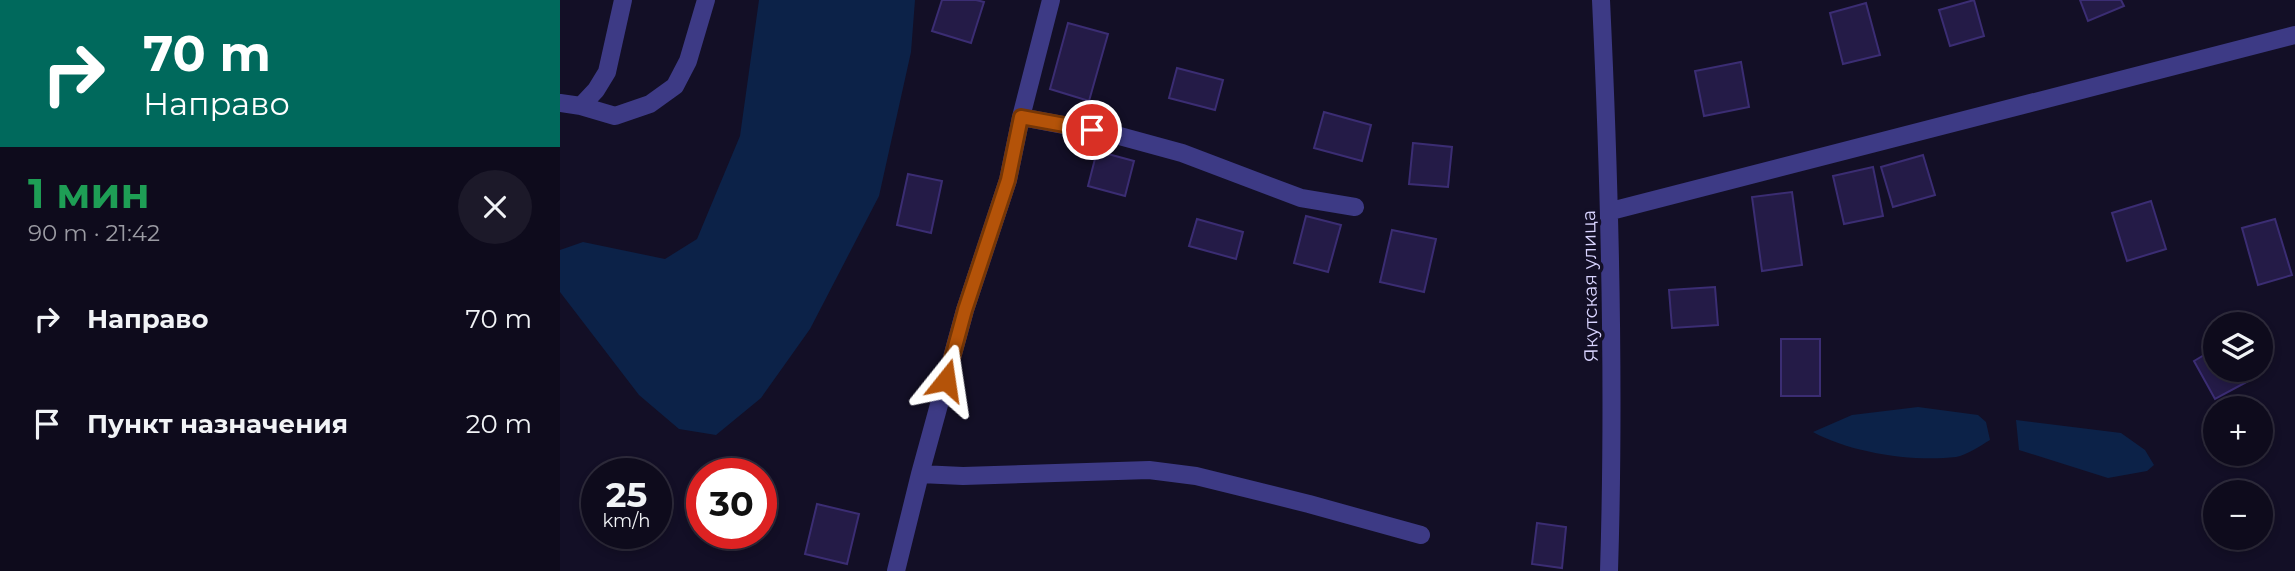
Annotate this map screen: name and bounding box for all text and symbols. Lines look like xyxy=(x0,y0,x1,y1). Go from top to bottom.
text: 70 m xyxy=(143,24,271,83)
icon: right xyxy=(28,28,119,119)
text: Направо xyxy=(143,84,290,123)
pin xyxy=(1062,100,1122,160)
icon: arrive xyxy=(1073,111,1111,149)
text: 1 мин xyxy=(28,167,150,219)
button: close xyxy=(458,170,532,244)
street label: Якутская улица xyxy=(1577,210,1603,362)
text: 90 m · 21:42 xyxy=(28,219,160,247)
icon: right xyxy=(28,300,66,338)
text: Направо xyxy=(87,303,208,335)
text: 70 m xyxy=(466,303,532,335)
map controls xyxy=(2203,312,2273,550)
button: layers xyxy=(2203,312,2273,382)
position arrow xyxy=(909,343,983,417)
button: + xyxy=(2203,396,2273,466)
icon: arrive xyxy=(28,405,66,443)
text: Пункт назначения xyxy=(87,408,348,440)
text: 20 m xyxy=(466,408,532,440)
speed limit sign: 30 xyxy=(686,458,777,549)
text: 25 xyxy=(606,473,647,516)
button: − xyxy=(2203,480,2273,550)
text: km/h xyxy=(602,510,651,532)

